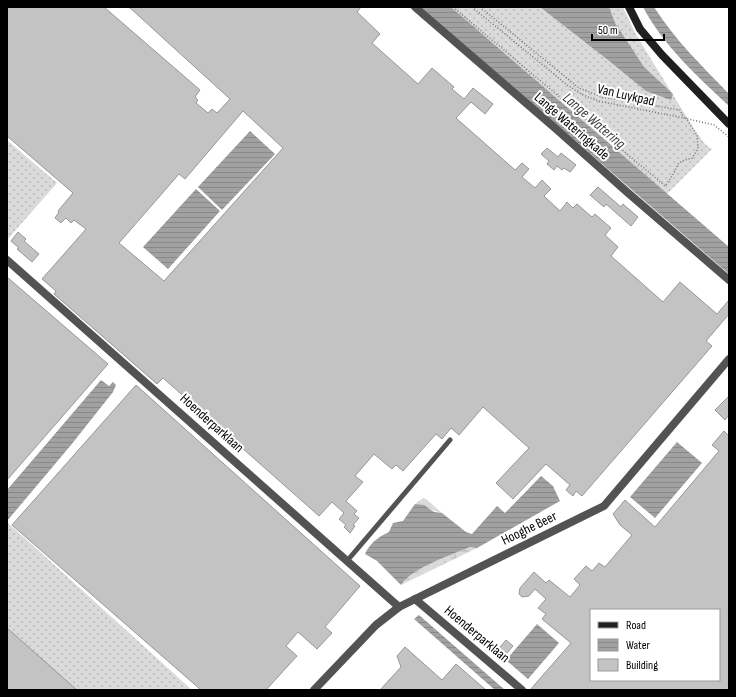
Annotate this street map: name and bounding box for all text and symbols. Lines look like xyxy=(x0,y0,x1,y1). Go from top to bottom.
scale bar xyxy=(592,16,664,42)
text: 50 m xyxy=(598,23,618,38)
street label: Van Luykpad xyxy=(596,80,656,110)
street label: Lange Wateringkade xyxy=(531,89,613,163)
water label: Lange Watering xyxy=(559,89,629,153)
street label: Hoenderparklaan xyxy=(177,390,247,456)
street label: Hooghe Beer xyxy=(498,507,560,549)
street label: Hoenderparklaan xyxy=(441,602,513,666)
legend xyxy=(590,609,720,681)
text: Road xyxy=(626,618,646,633)
text: Water xyxy=(626,638,650,653)
text: Building xyxy=(626,658,658,673)

